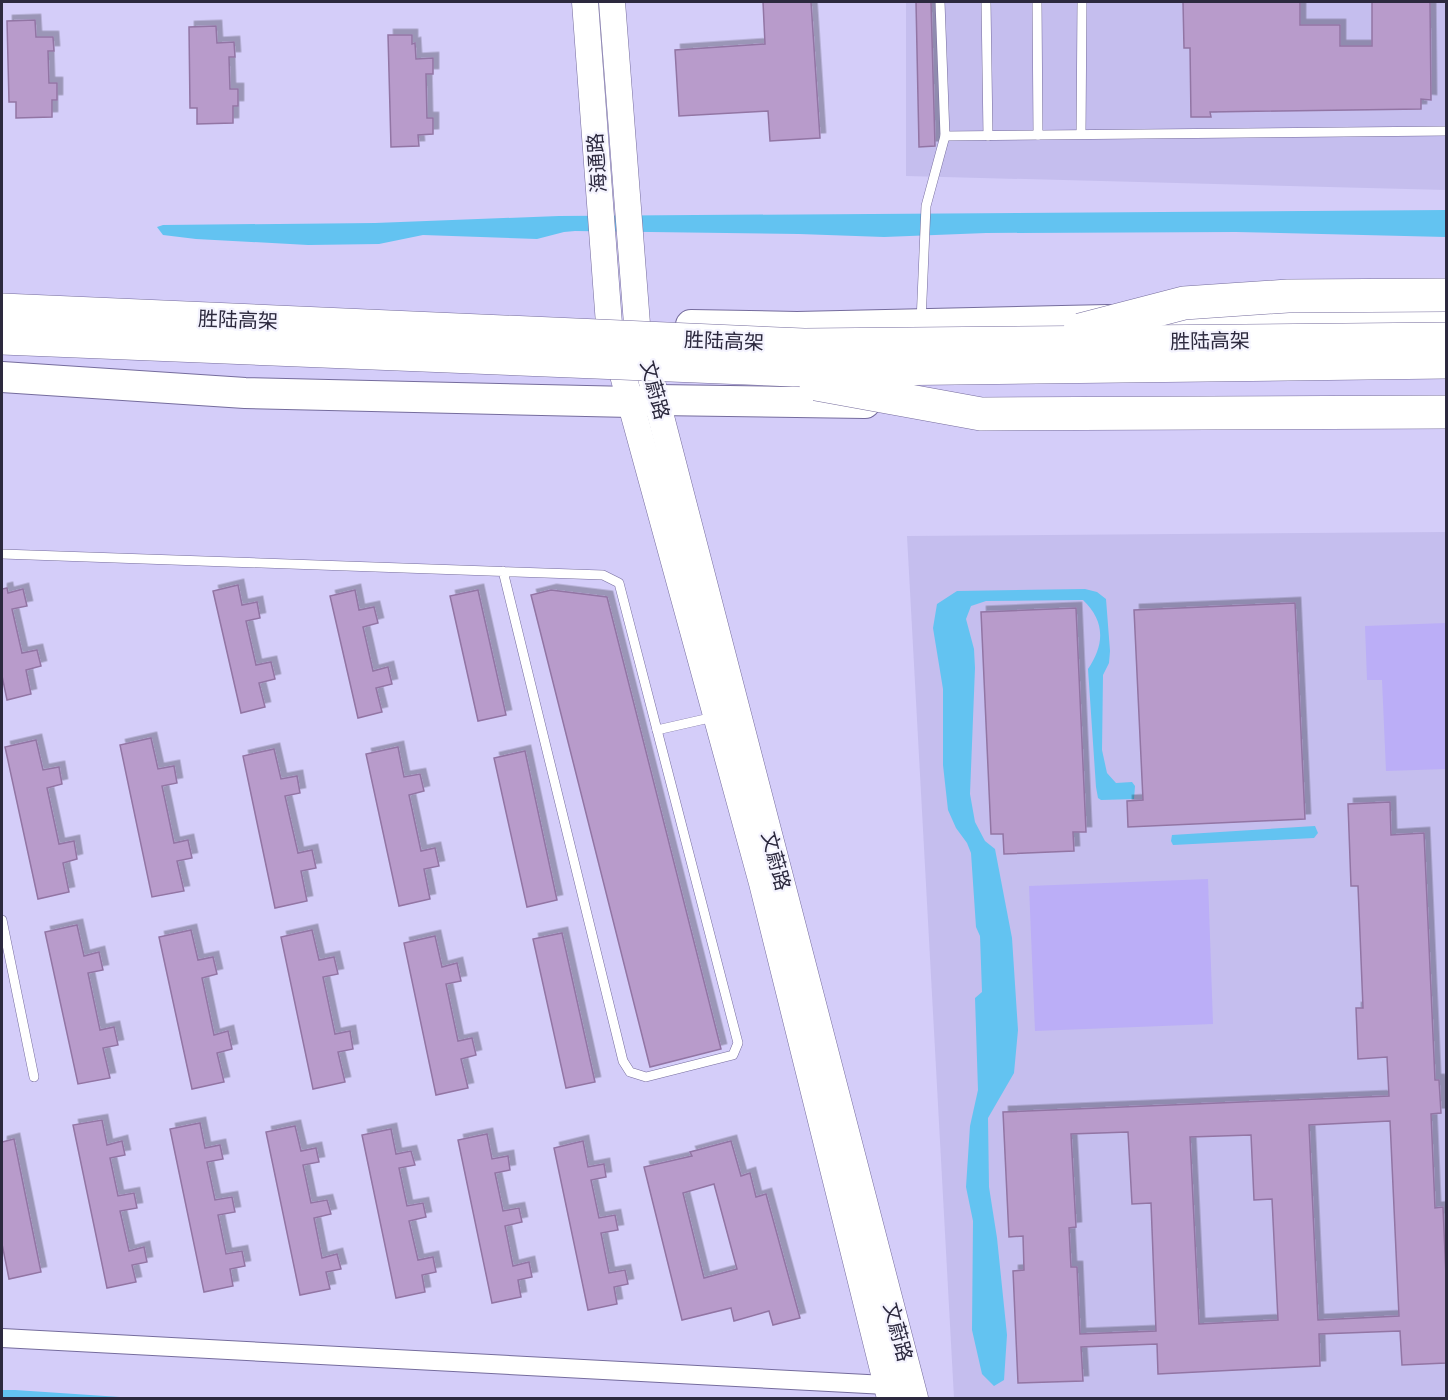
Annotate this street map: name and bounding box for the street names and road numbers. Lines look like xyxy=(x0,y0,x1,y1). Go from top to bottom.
street label: 海通路 xyxy=(583,132,611,194)
street label: 胜陆高架 xyxy=(198,307,278,333)
street label: 胜陆高架 xyxy=(684,328,764,354)
street label: 胜陆高架 xyxy=(1170,328,1250,354)
street label: 文蔚路 xyxy=(636,358,674,422)
street label: 文蔚路 xyxy=(757,829,795,893)
street label: 文蔚路 xyxy=(879,1300,917,1364)

